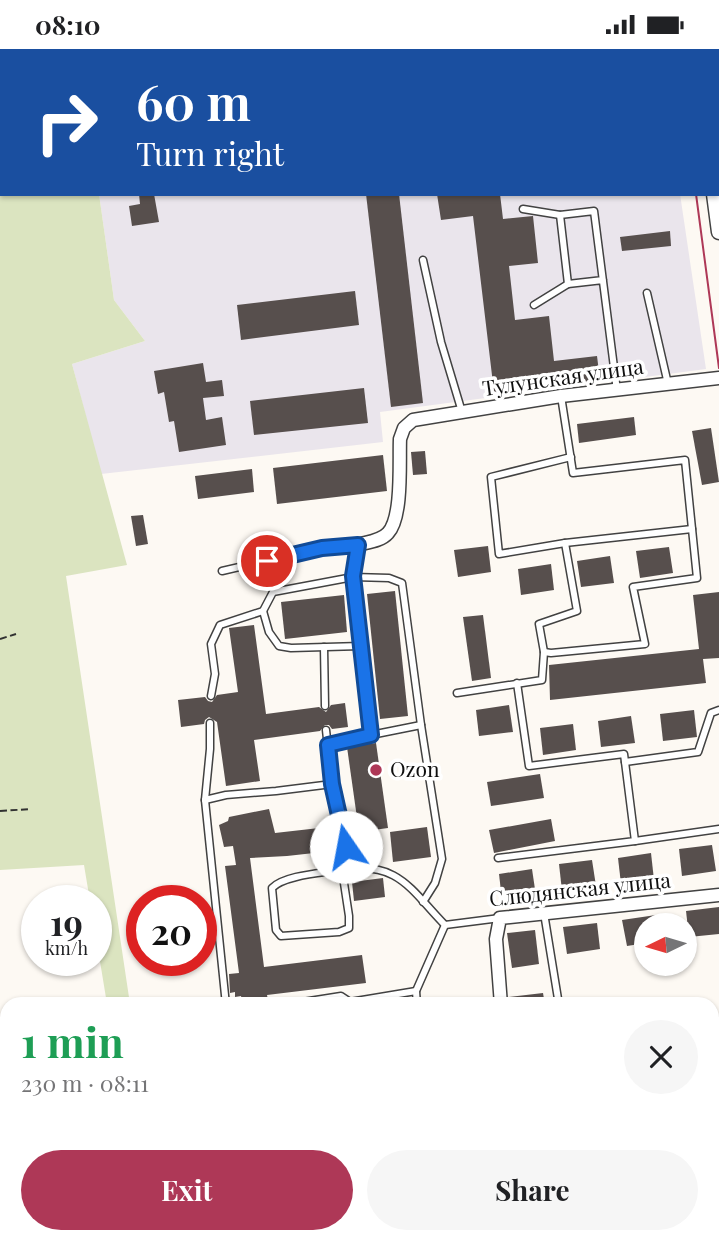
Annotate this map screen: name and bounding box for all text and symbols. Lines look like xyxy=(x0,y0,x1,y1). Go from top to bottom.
text: 08:10 xyxy=(35,7,101,42)
text: 60 m xyxy=(136,68,251,133)
icon: right xyxy=(21,77,112,168)
text: Turn right xyxy=(136,131,284,174)
street label: Тулунская улица xyxy=(480,351,646,401)
pin xyxy=(237,531,297,591)
icon: arrive xyxy=(248,542,286,580)
place label: Ozon xyxy=(390,754,440,782)
marker: Ozon xyxy=(368,762,384,778)
position arrow xyxy=(309,810,383,884)
street label: Слюдянская улица xyxy=(488,864,673,911)
speed limit sign: 20 xyxy=(126,885,217,976)
text: 19 xyxy=(50,898,83,945)
north arrow xyxy=(634,913,696,977)
map controls xyxy=(634,913,697,976)
text: km/h xyxy=(45,936,88,960)
text: 1 min xyxy=(21,1013,124,1069)
button: close xyxy=(624,1020,698,1094)
text: 230 m · 08:11 xyxy=(21,1067,149,1098)
button: Exit xyxy=(21,1150,353,1230)
button: Share xyxy=(367,1150,698,1230)

